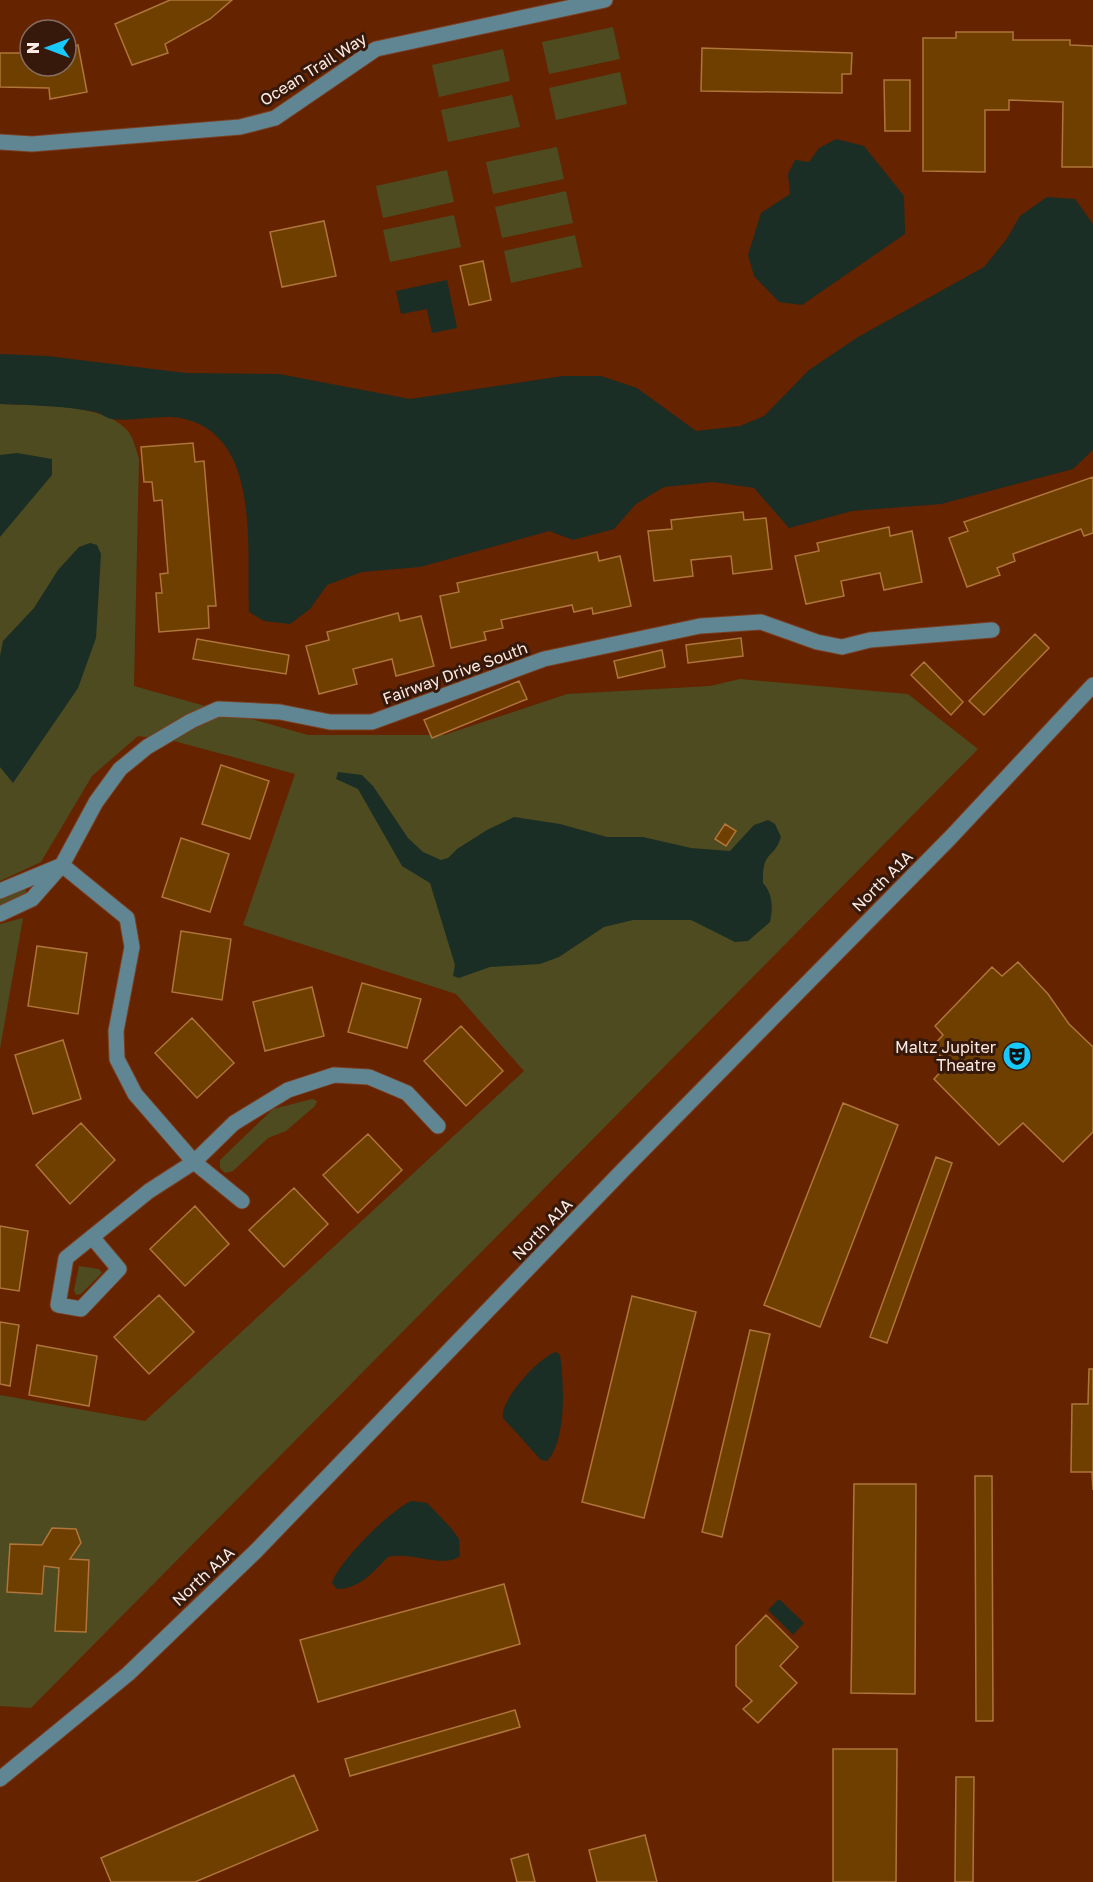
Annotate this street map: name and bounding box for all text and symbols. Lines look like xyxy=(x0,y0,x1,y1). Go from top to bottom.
north arrow xyxy=(18,18,78,78)
street label: Ocean Trail Way xyxy=(256,28,370,110)
text: N xyxy=(23,42,43,54)
street label: Fairway Drive South xyxy=(380,637,530,709)
street label: North A1A xyxy=(847,846,917,916)
place label: Maltz Jupiter Theatre xyxy=(895,1037,996,1075)
theatre icon: Maltz Jupiter Theatre xyxy=(1001,1040,1033,1072)
street label: North A1A xyxy=(508,1194,576,1264)
street label: North A1A xyxy=(168,1542,238,1610)

